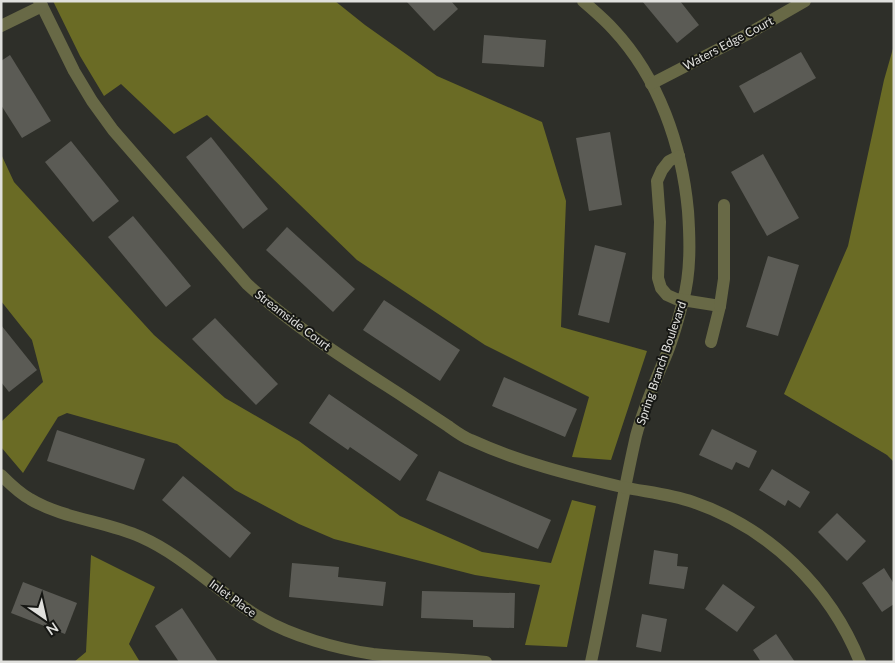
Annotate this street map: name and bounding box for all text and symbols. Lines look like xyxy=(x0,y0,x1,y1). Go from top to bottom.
street label: Waters Edge Court xyxy=(680,13,776,73)
street label: Streamside Court xyxy=(252,287,334,354)
street label: Spring Branch Boulevard xyxy=(633,299,689,427)
street label: Inlet Place xyxy=(207,576,259,620)
north arrow xyxy=(20,593,70,643)
text: N xyxy=(43,619,62,639)

